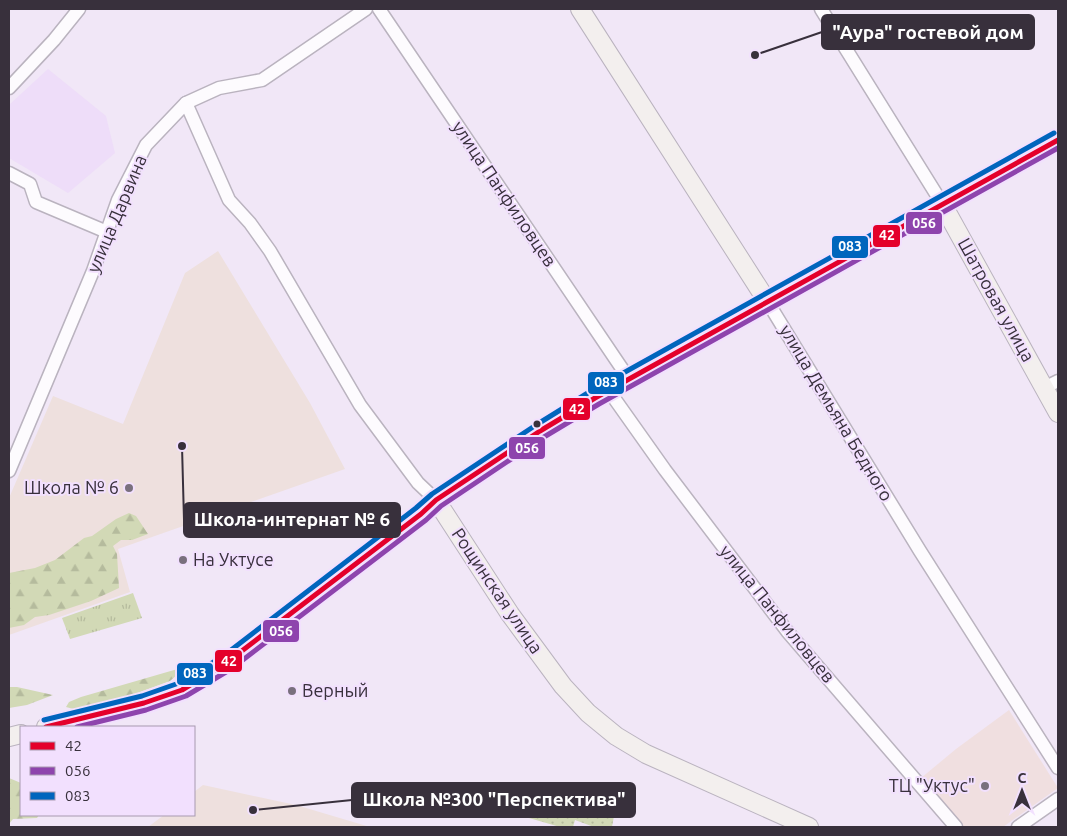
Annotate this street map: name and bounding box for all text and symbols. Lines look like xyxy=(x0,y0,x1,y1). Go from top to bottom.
callout: "Аура" гостевой дом xyxy=(822,15,1034,49)
text: "Аура" гостевой дом xyxy=(832,21,1024,43)
street label: улица Панфиловцев xyxy=(449,117,561,270)
street label: улица Дарвина xyxy=(82,152,150,276)
line badge: 056 xyxy=(905,211,943,235)
text: 056 xyxy=(912,215,936,231)
line badge: 42 xyxy=(872,224,901,248)
text: 42 xyxy=(879,227,895,243)
street label: Шатровая улица xyxy=(955,234,1039,365)
line badge: 083 xyxy=(831,235,869,259)
text: 083 xyxy=(838,238,862,254)
street label: улица Демьяна Бедного xyxy=(776,321,898,504)
line badge: 083 xyxy=(587,371,625,395)
text: 083 xyxy=(594,374,618,390)
line badge: 42 xyxy=(562,397,591,421)
text: 42 xyxy=(569,401,585,417)
unlabelled marker xyxy=(532,419,542,429)
line badge: 056 xyxy=(508,436,546,460)
text: 056 xyxy=(515,440,539,456)
place label: Школа № 6 xyxy=(24,477,119,497)
marker: Школа № 6 xyxy=(123,482,135,494)
callout: Школа-интернат № 6 xyxy=(184,503,400,537)
text: Школа-интернат № 6 xyxy=(194,508,390,530)
street label: Рощинская улица xyxy=(448,524,547,657)
street label: улица Панфиловцев xyxy=(716,541,839,686)
place label: На Уктусе xyxy=(193,549,274,569)
marker: На Уктусе xyxy=(177,554,189,566)
line badge: 056 xyxy=(262,619,300,643)
text: 056 xyxy=(269,623,293,639)
line badge: 42 xyxy=(214,649,243,673)
text: 42 xyxy=(221,653,237,669)
line badge: 083 xyxy=(176,662,214,686)
text: 083 xyxy=(183,665,207,681)
place label: Верный xyxy=(302,680,368,700)
marker: Верный xyxy=(286,685,298,697)
legend xyxy=(20,726,195,816)
text: 42 xyxy=(65,737,82,754)
text: 056 xyxy=(65,762,90,779)
north arrow xyxy=(997,766,1047,816)
text: С xyxy=(1018,770,1027,786)
place label: ТЦ "Уктус" xyxy=(889,775,975,795)
marker: ТЦ "Уктус" xyxy=(979,780,991,792)
callout: Школа №300 "Перспектива" xyxy=(352,783,635,817)
text: 083 xyxy=(65,787,90,804)
text: Школа №300 "Перспектива" xyxy=(362,788,626,810)

